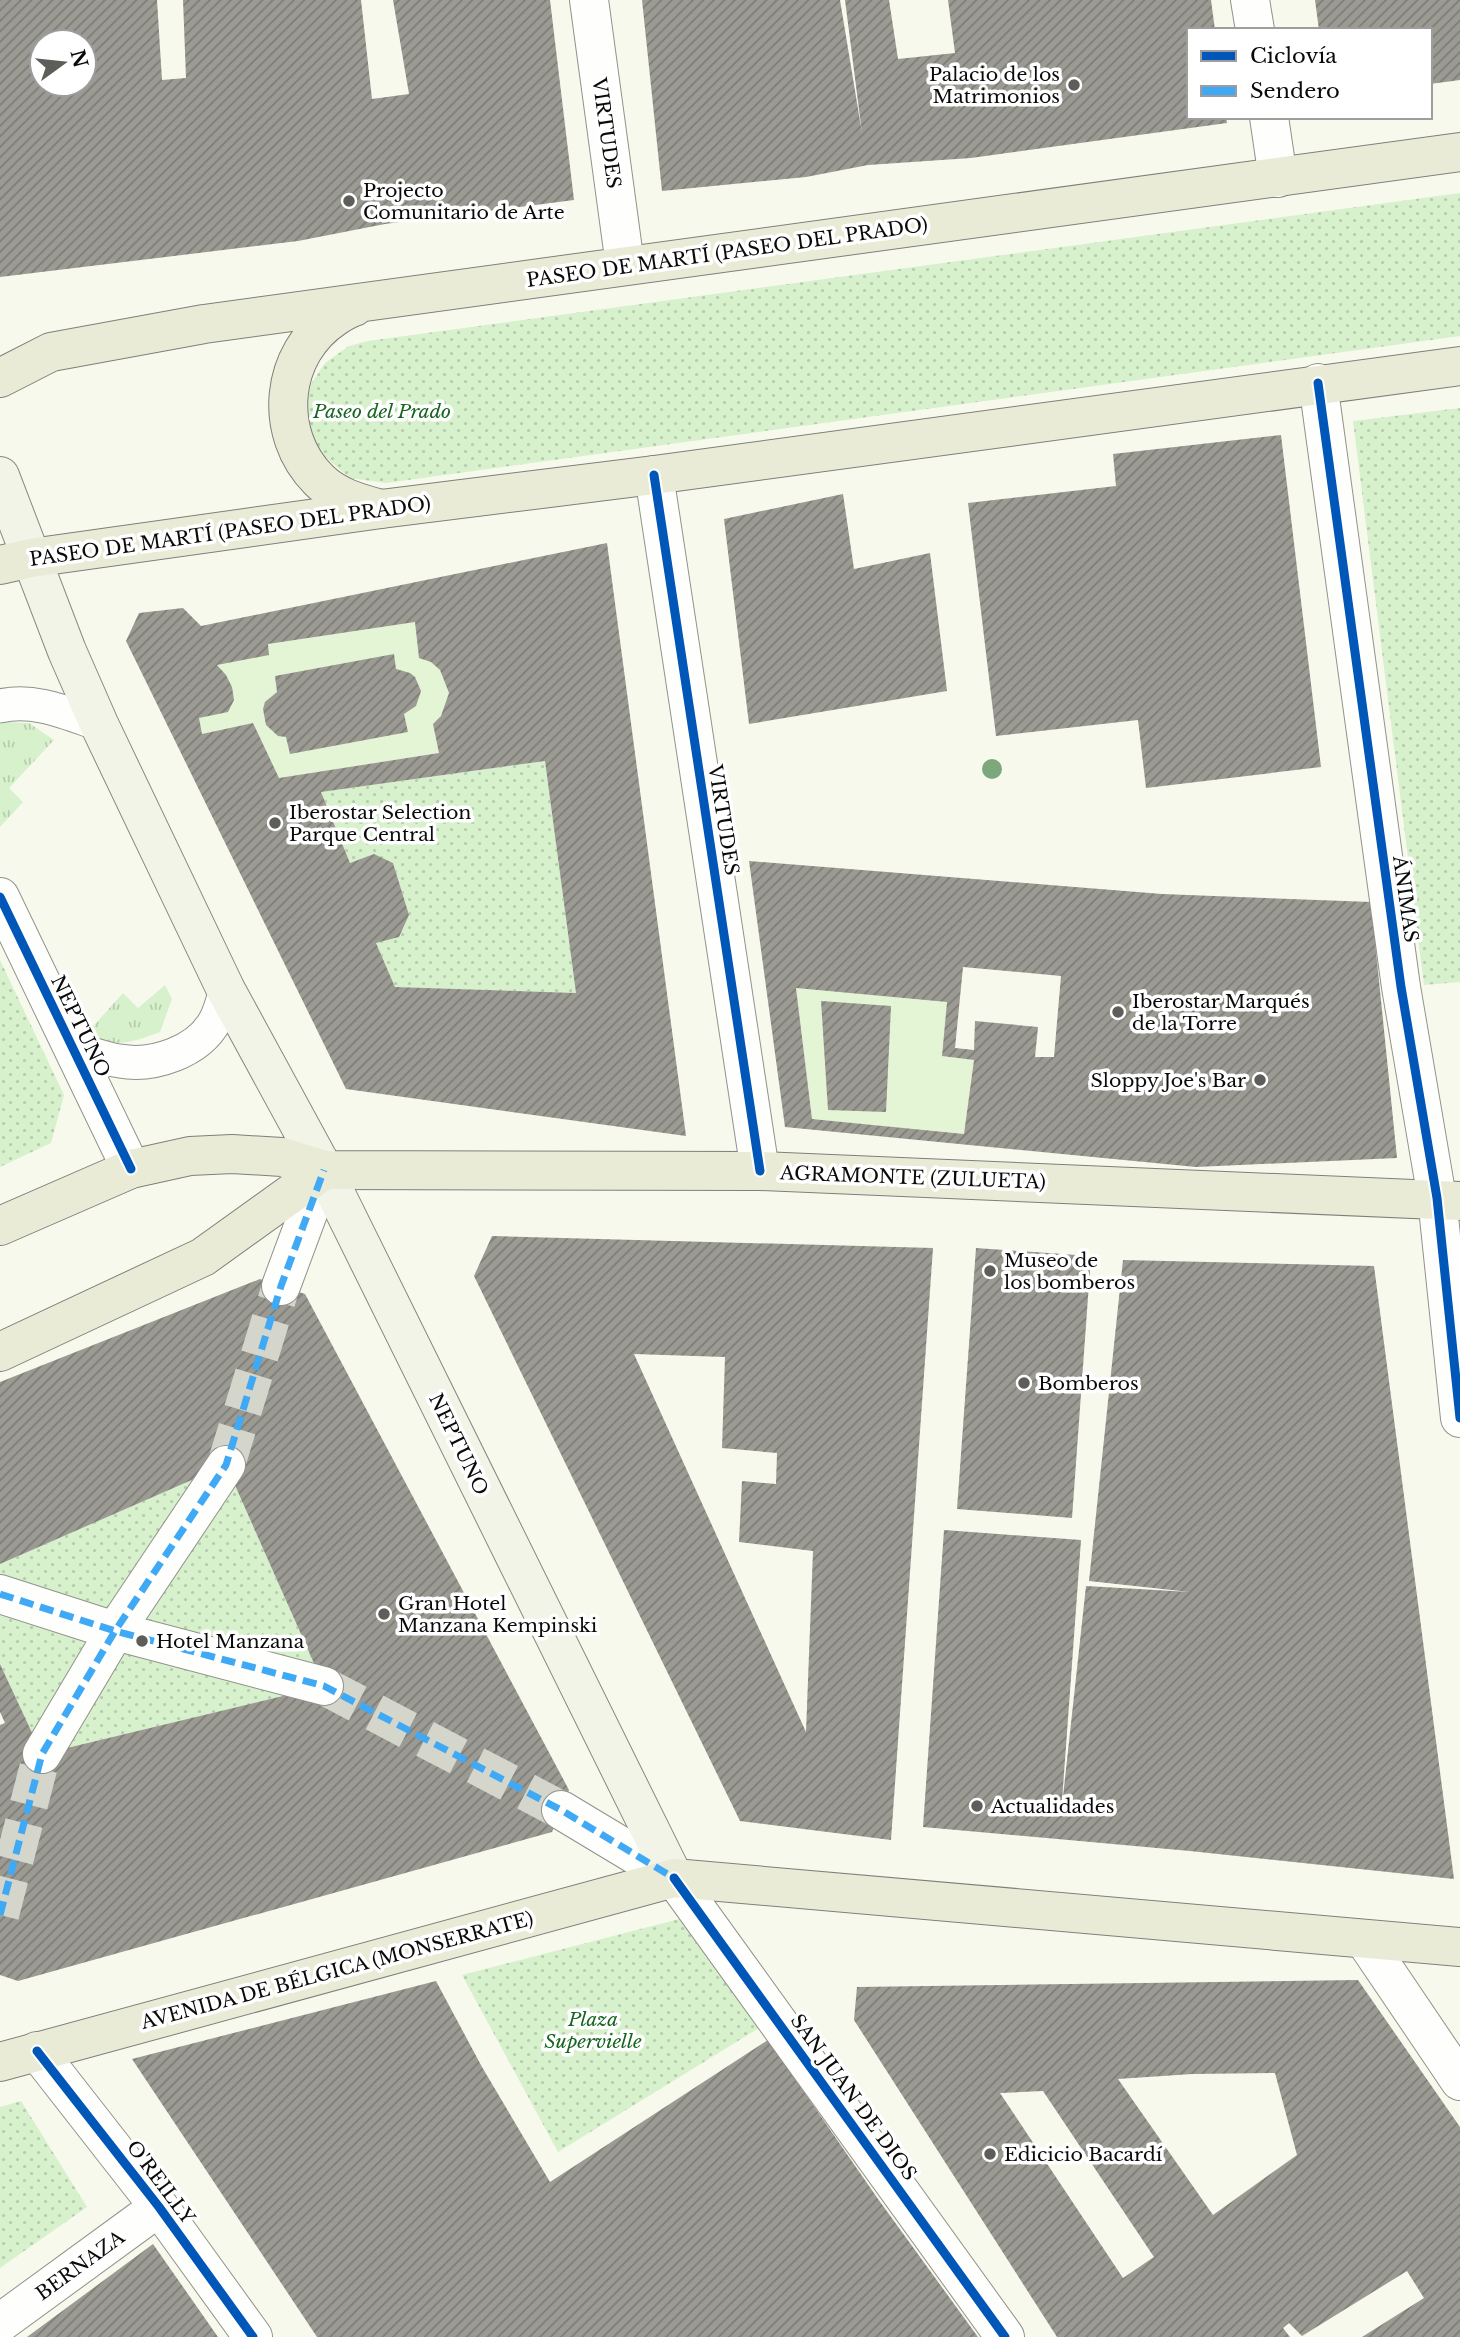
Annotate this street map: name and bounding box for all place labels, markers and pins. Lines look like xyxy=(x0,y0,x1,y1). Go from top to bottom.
place label: Palacio de los Matrimonios xyxy=(929,63,1060,108)
marker: Palacio de los Matrimonios xyxy=(1066,77,1082,93)
place label: Projecto Comunitario de Arte xyxy=(363,179,565,224)
marker: Projecto Comunitario de Arte xyxy=(341,193,357,209)
place label: Iberostar Selection Parque Central xyxy=(289,801,471,846)
marker: Iberostar Selection Parque Central xyxy=(267,815,283,831)
place label: Iberostar Marqués de la Torre xyxy=(1132,990,1310,1035)
marker: Iberostar Marqués de la Torre xyxy=(1110,1004,1126,1020)
place label: Sloppy Joe's Bar xyxy=(1091,1069,1246,1092)
marker: Sloppy Joe's Bar xyxy=(1252,1072,1268,1088)
place label: Museo de los bomberos xyxy=(1004,1249,1135,1294)
marker: Museo de los bomberos xyxy=(982,1263,998,1279)
place label: Bomberos xyxy=(1038,1372,1139,1395)
marker: Bomberos xyxy=(1016,1375,1032,1391)
place label: Gran Hotel Manzana Kempinski xyxy=(398,1592,598,1637)
marker: Gran Hotel Manzana Kempinski xyxy=(376,1606,392,1622)
place label: Hotel Manzana xyxy=(156,1630,305,1653)
marker: Hotel Manzana xyxy=(134,1633,150,1649)
place label: Actualidades xyxy=(990,1795,1114,1818)
marker: Actualidades xyxy=(969,1798,985,1814)
place label: Edicicio Bacardí xyxy=(1004,2143,1163,2166)
marker: Edicicio Bacardí xyxy=(982,2146,998,2162)

